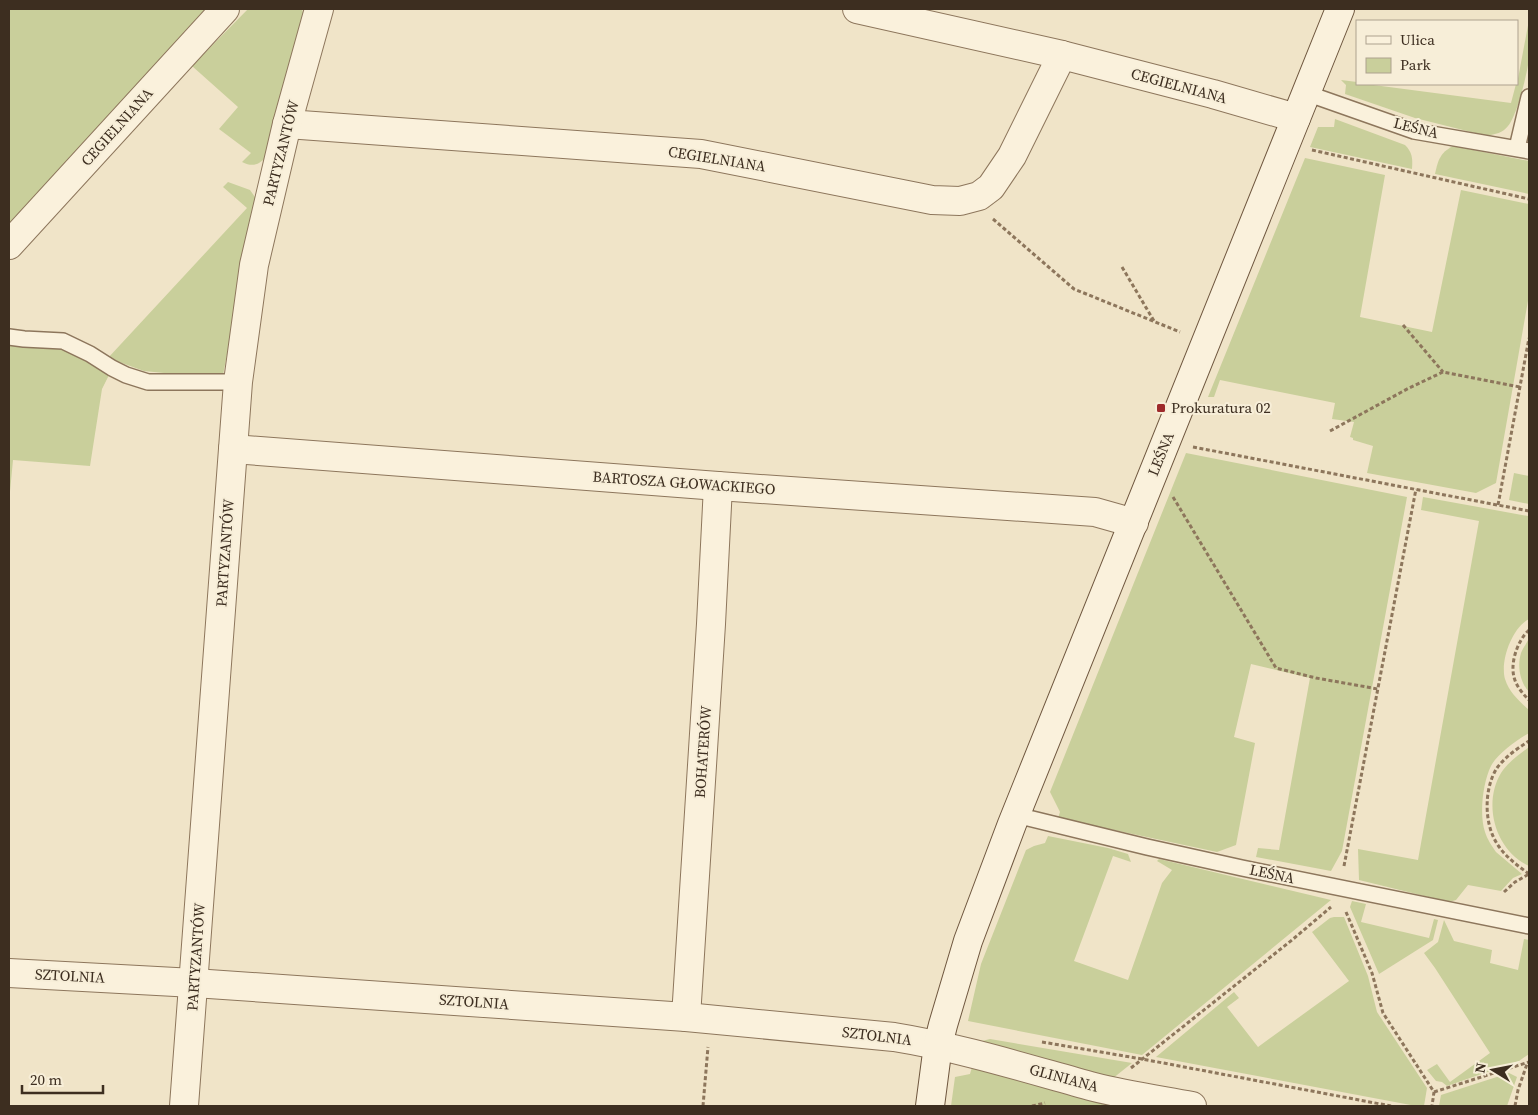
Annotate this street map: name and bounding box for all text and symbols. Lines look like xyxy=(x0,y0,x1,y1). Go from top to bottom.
legend xyxy=(1356,20,1518,85)
text: Ulica xyxy=(1400,29,1435,50)
text: Park xyxy=(1400,54,1432,75)
street label: CEGIELNIANA xyxy=(1129,63,1230,108)
street label: CEGIELNIANA xyxy=(76,83,157,170)
street label: PARTYZANTÓW xyxy=(257,97,304,208)
street label: LEŚNA xyxy=(1391,112,1441,143)
street label: CEGIELNIANA xyxy=(667,140,767,177)
place label: Prokuratura 02 xyxy=(1171,397,1271,418)
marker: Prokuratura 02 xyxy=(1155,402,1167,414)
street label: LEŚNA xyxy=(1142,429,1179,479)
street label: BARTOSZA GŁOWACKIEGO xyxy=(592,466,776,499)
street label: PARTYZANTÓW xyxy=(210,498,239,608)
street label: BOHATERÓW xyxy=(689,705,716,799)
street label: LEŚNA xyxy=(1248,858,1297,889)
street label: PARTYZANTÓW xyxy=(181,902,210,1012)
street label: SZTOLNIA xyxy=(34,963,106,988)
street label: SZTOLNIA xyxy=(438,989,510,1014)
street label: SZTOLNIA xyxy=(841,1021,913,1050)
north arrow xyxy=(1468,1045,1518,1095)
street label: GLINIANA xyxy=(1027,1058,1101,1097)
text: N xyxy=(1469,1061,1491,1075)
scale bar xyxy=(22,1062,104,1094)
text: 20 m xyxy=(30,1069,62,1090)

